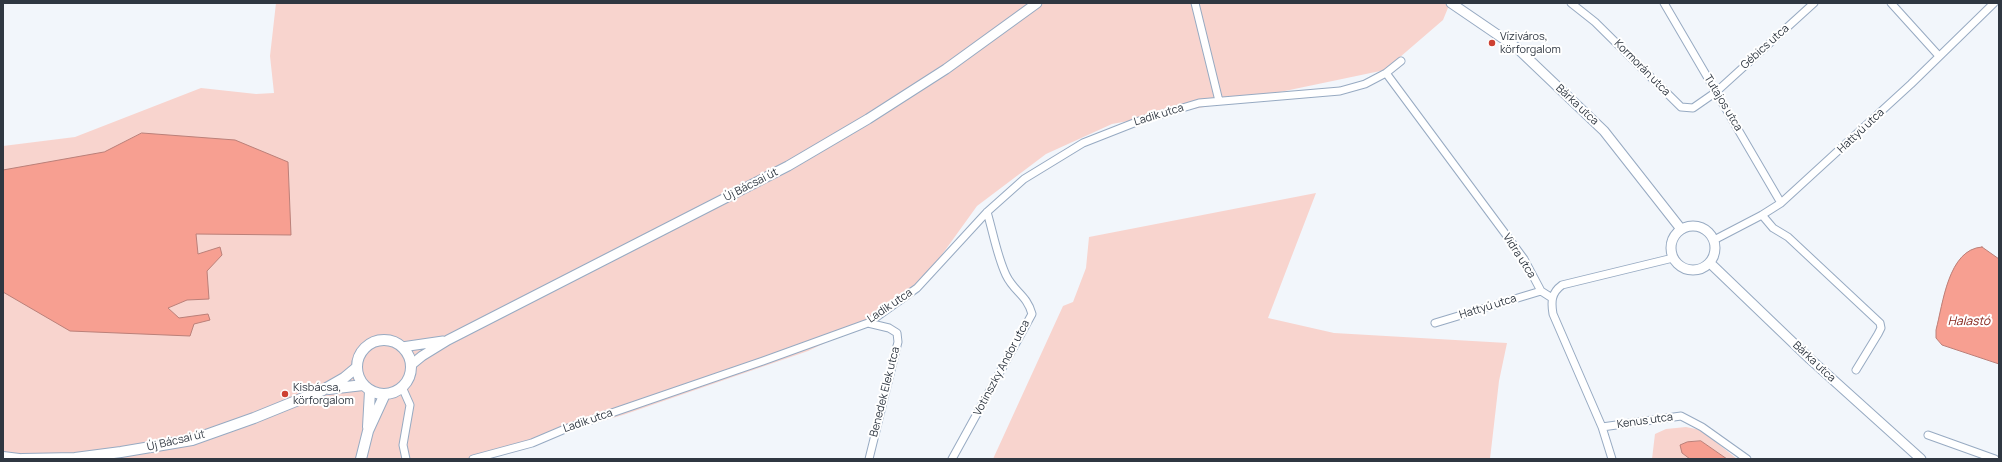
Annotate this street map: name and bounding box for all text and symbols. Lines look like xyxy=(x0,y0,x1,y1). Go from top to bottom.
street label: Gébics utca xyxy=(1738,22,1792,72)
place label: Víziváros, körforgalom xyxy=(1500,30,1561,56)
street label: Kormorán utca xyxy=(1611,37,1673,99)
marker: Víziváros, körforgalom xyxy=(1487,38,1497,48)
street label: Tutajos utca xyxy=(1701,73,1745,133)
street label: Bárka utca xyxy=(1553,82,1601,128)
street label: Ladik utca xyxy=(1133,101,1185,129)
street label: Hattyú utca xyxy=(1835,106,1887,156)
street label: Új Bácsai út xyxy=(722,166,780,204)
street label: Vidra utca xyxy=(1500,231,1538,281)
street label: Ladik utca xyxy=(865,286,915,326)
street label: Hattyú utca xyxy=(1458,292,1518,322)
water label: Halastó xyxy=(1948,315,1990,329)
street label: Votinszky Andor utca xyxy=(971,318,1033,418)
street label: Bárka utca xyxy=(1790,339,1838,385)
street label: Benedek Elek utca xyxy=(867,346,903,438)
place label: Kisbácsa, körforgalom xyxy=(293,381,354,407)
marker: Kisbácsa, körforgalom xyxy=(280,389,290,399)
street label: Ladik utca xyxy=(562,406,614,436)
street label: Kenus utca xyxy=(1616,411,1674,431)
street label: Új Bácsai út xyxy=(146,428,206,454)

